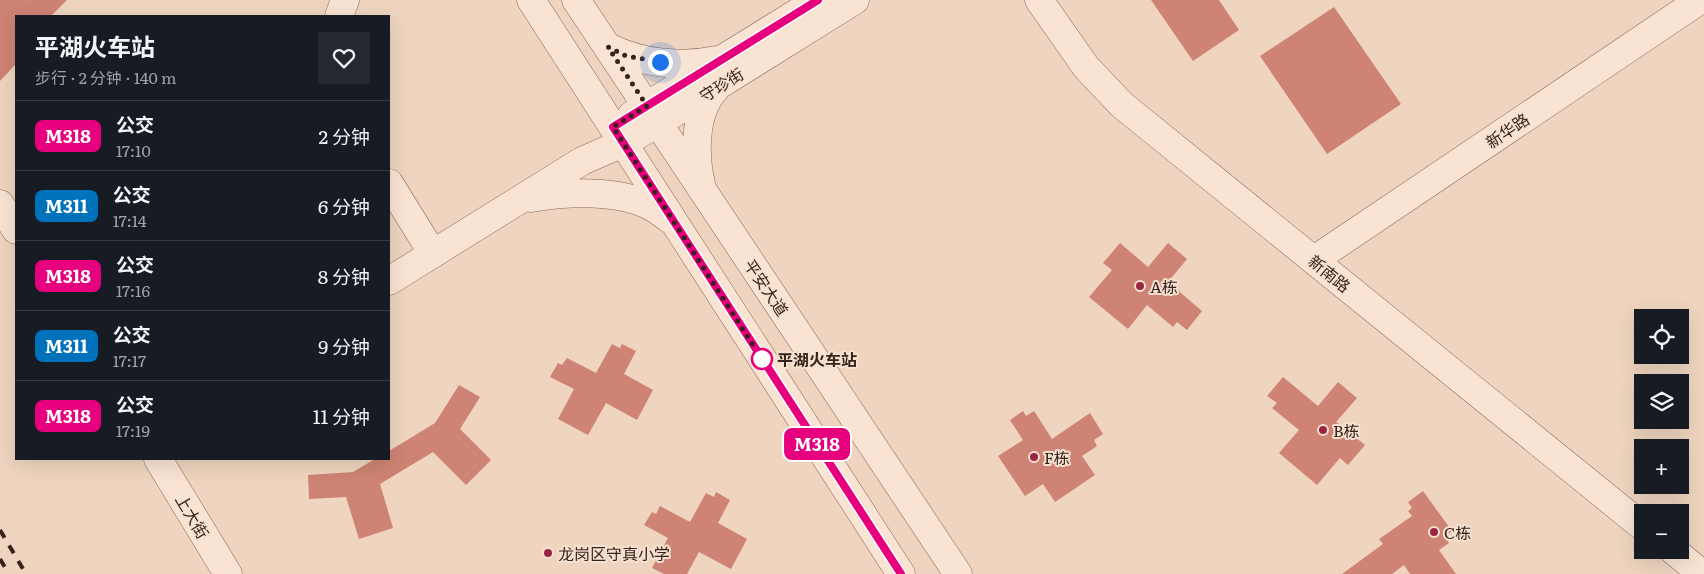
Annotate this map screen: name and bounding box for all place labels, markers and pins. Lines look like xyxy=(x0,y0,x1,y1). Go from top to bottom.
place label: A栋 xyxy=(1150,274,1178,298)
marker: A栋 xyxy=(1134,280,1146,292)
place label: 平湖火车站 xyxy=(777,347,857,371)
marker: 平湖火车站 xyxy=(751,348,773,370)
place label: B栋 xyxy=(1333,418,1360,442)
marker: B栋 xyxy=(1317,424,1329,436)
place label: F栋 xyxy=(1044,445,1070,469)
marker: F栋 xyxy=(1028,451,1040,463)
place label: C栋 xyxy=(1444,520,1471,544)
marker: C栋 xyxy=(1428,526,1440,538)
place label: 龙岗区守真小学 xyxy=(558,541,670,565)
marker: 龙岗区守真小学 xyxy=(542,547,554,559)

